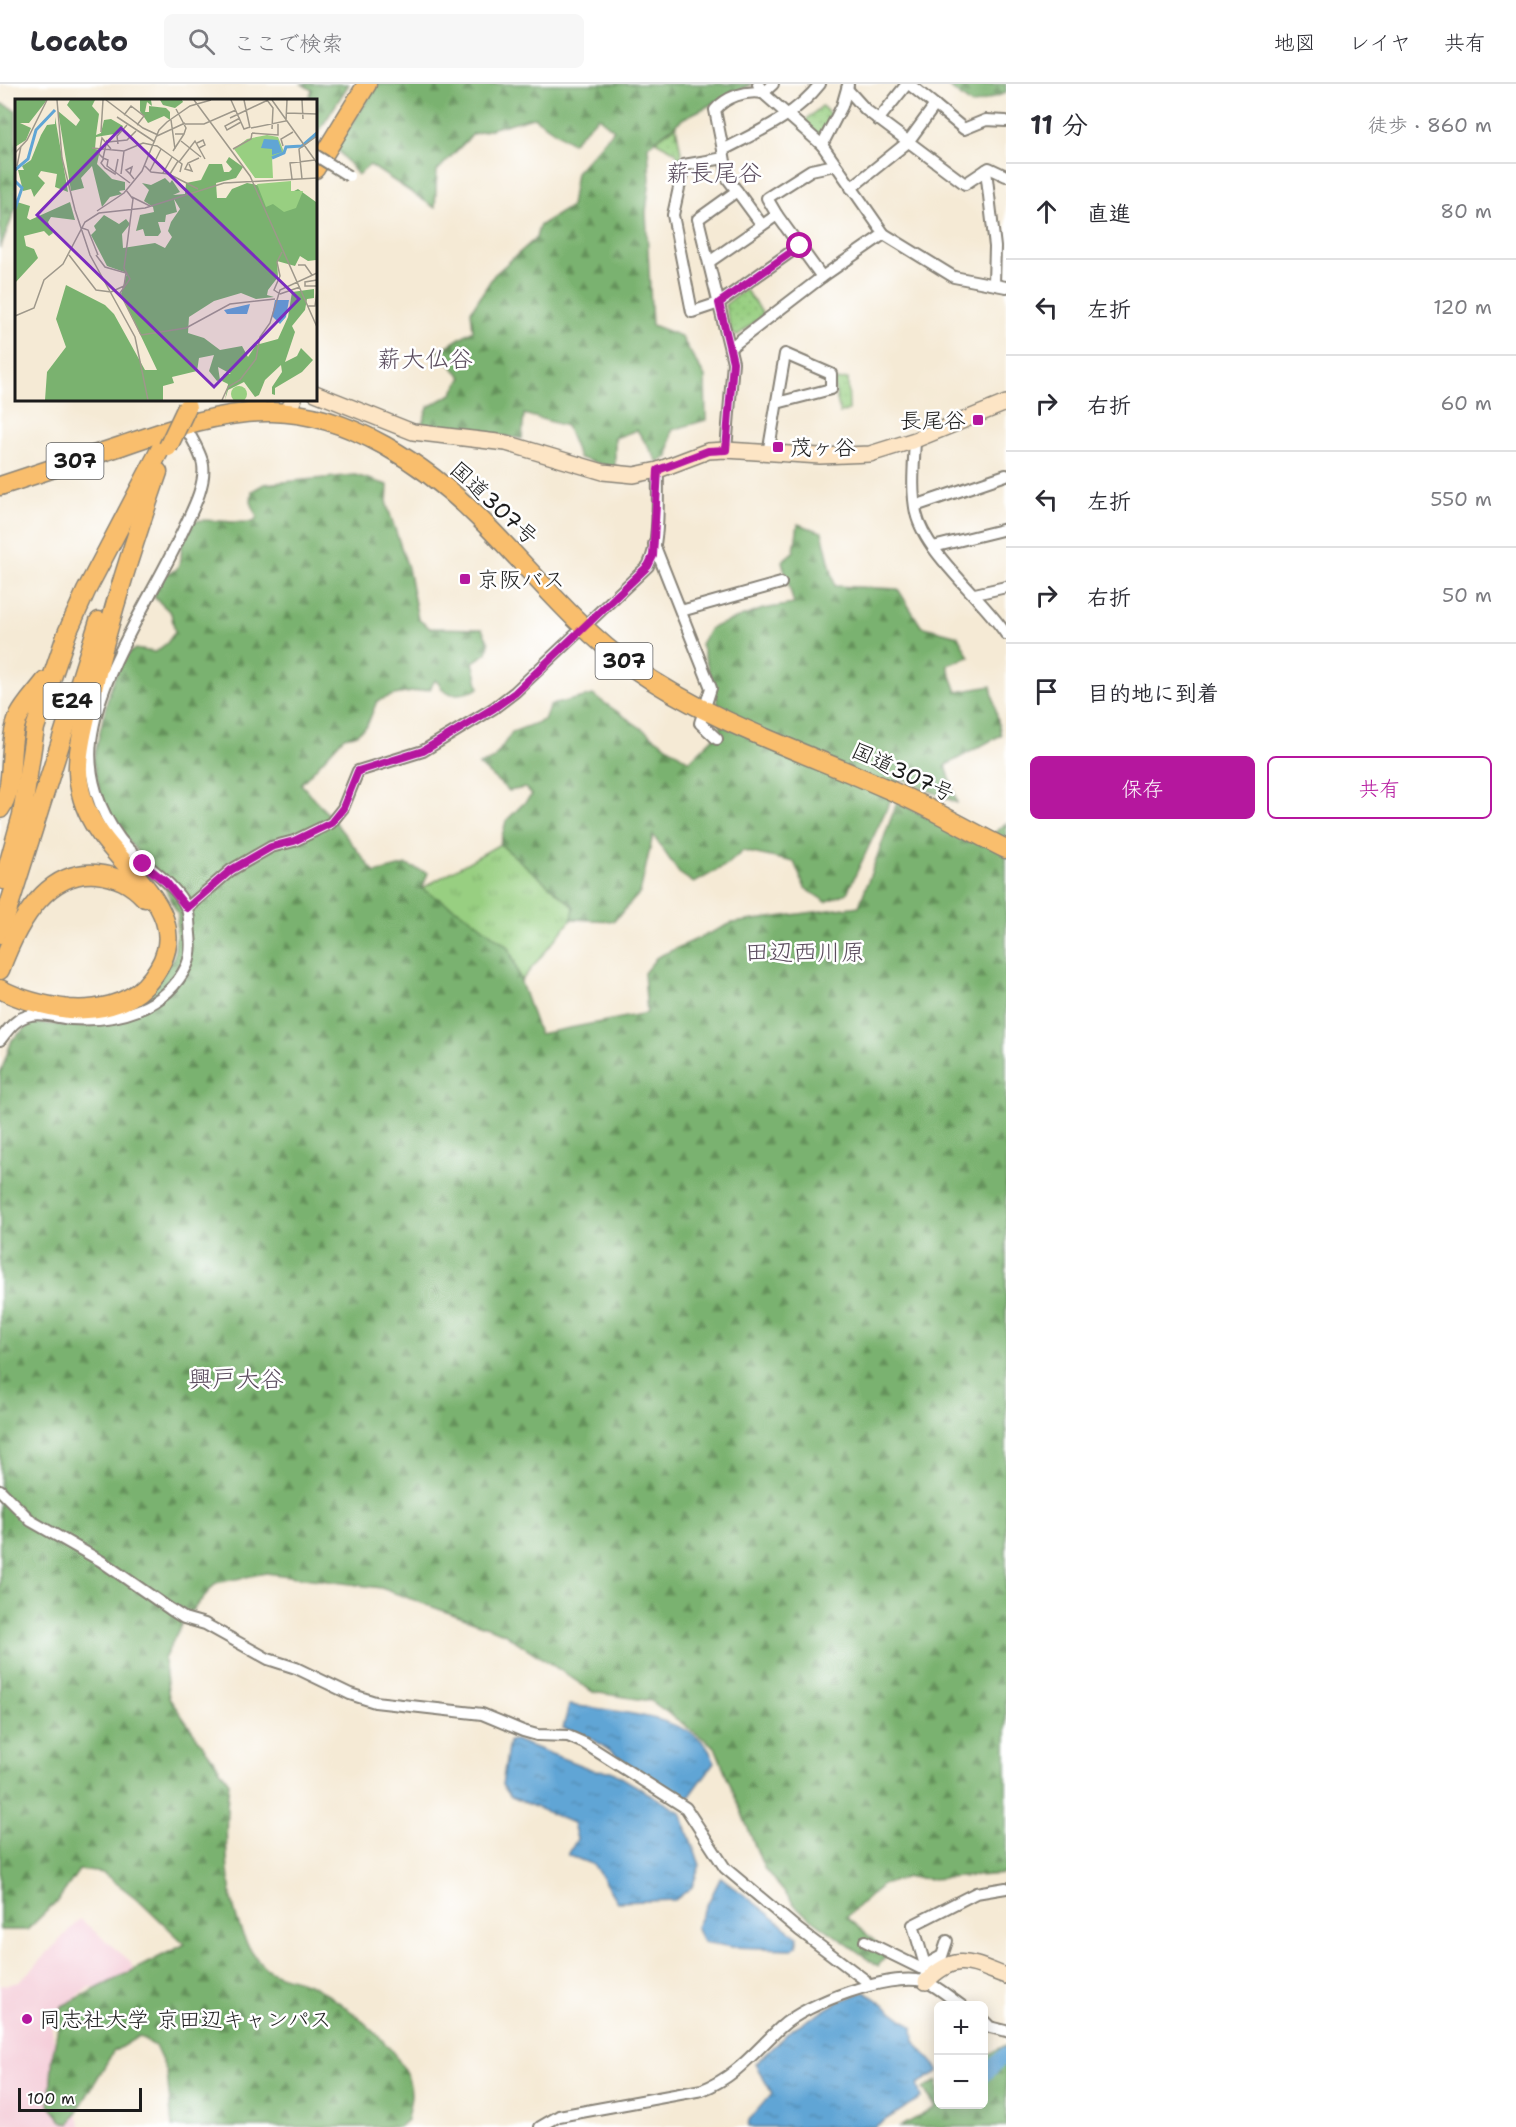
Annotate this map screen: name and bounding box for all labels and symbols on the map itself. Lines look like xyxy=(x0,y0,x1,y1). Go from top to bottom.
inset map xyxy=(15,99,316,400)
district label: 薪長尾谷 xyxy=(666,157,762,189)
route start xyxy=(786,232,812,258)
district label: 薪大仏谷 xyxy=(377,343,473,375)
place label: 長尾谷 xyxy=(900,406,966,435)
marker: 長尾谷 xyxy=(971,413,985,427)
place label: 茂ヶ谷 xyxy=(790,433,856,462)
marker: 茂ヶ谷 xyxy=(771,440,785,454)
road number: 307 xyxy=(46,443,104,479)
street label: 国道307号 xyxy=(444,455,544,551)
place label: 京阪バス xyxy=(477,565,565,594)
marker: 京阪バス xyxy=(458,572,472,586)
road number: 307 xyxy=(596,643,652,679)
road number: E24 xyxy=(44,683,100,719)
street label: 国道307号 xyxy=(847,735,959,809)
route end xyxy=(129,850,155,876)
district label: 田辺西川原 xyxy=(745,936,865,968)
district label: 興戸大谷 xyxy=(188,1363,284,1395)
place label: 同志社大学 京田辺キャンパス xyxy=(39,2005,332,2034)
marker: 同志社大学 京田辺キャンパス xyxy=(20,2012,34,2026)
scale bar xyxy=(18,2085,142,2112)

